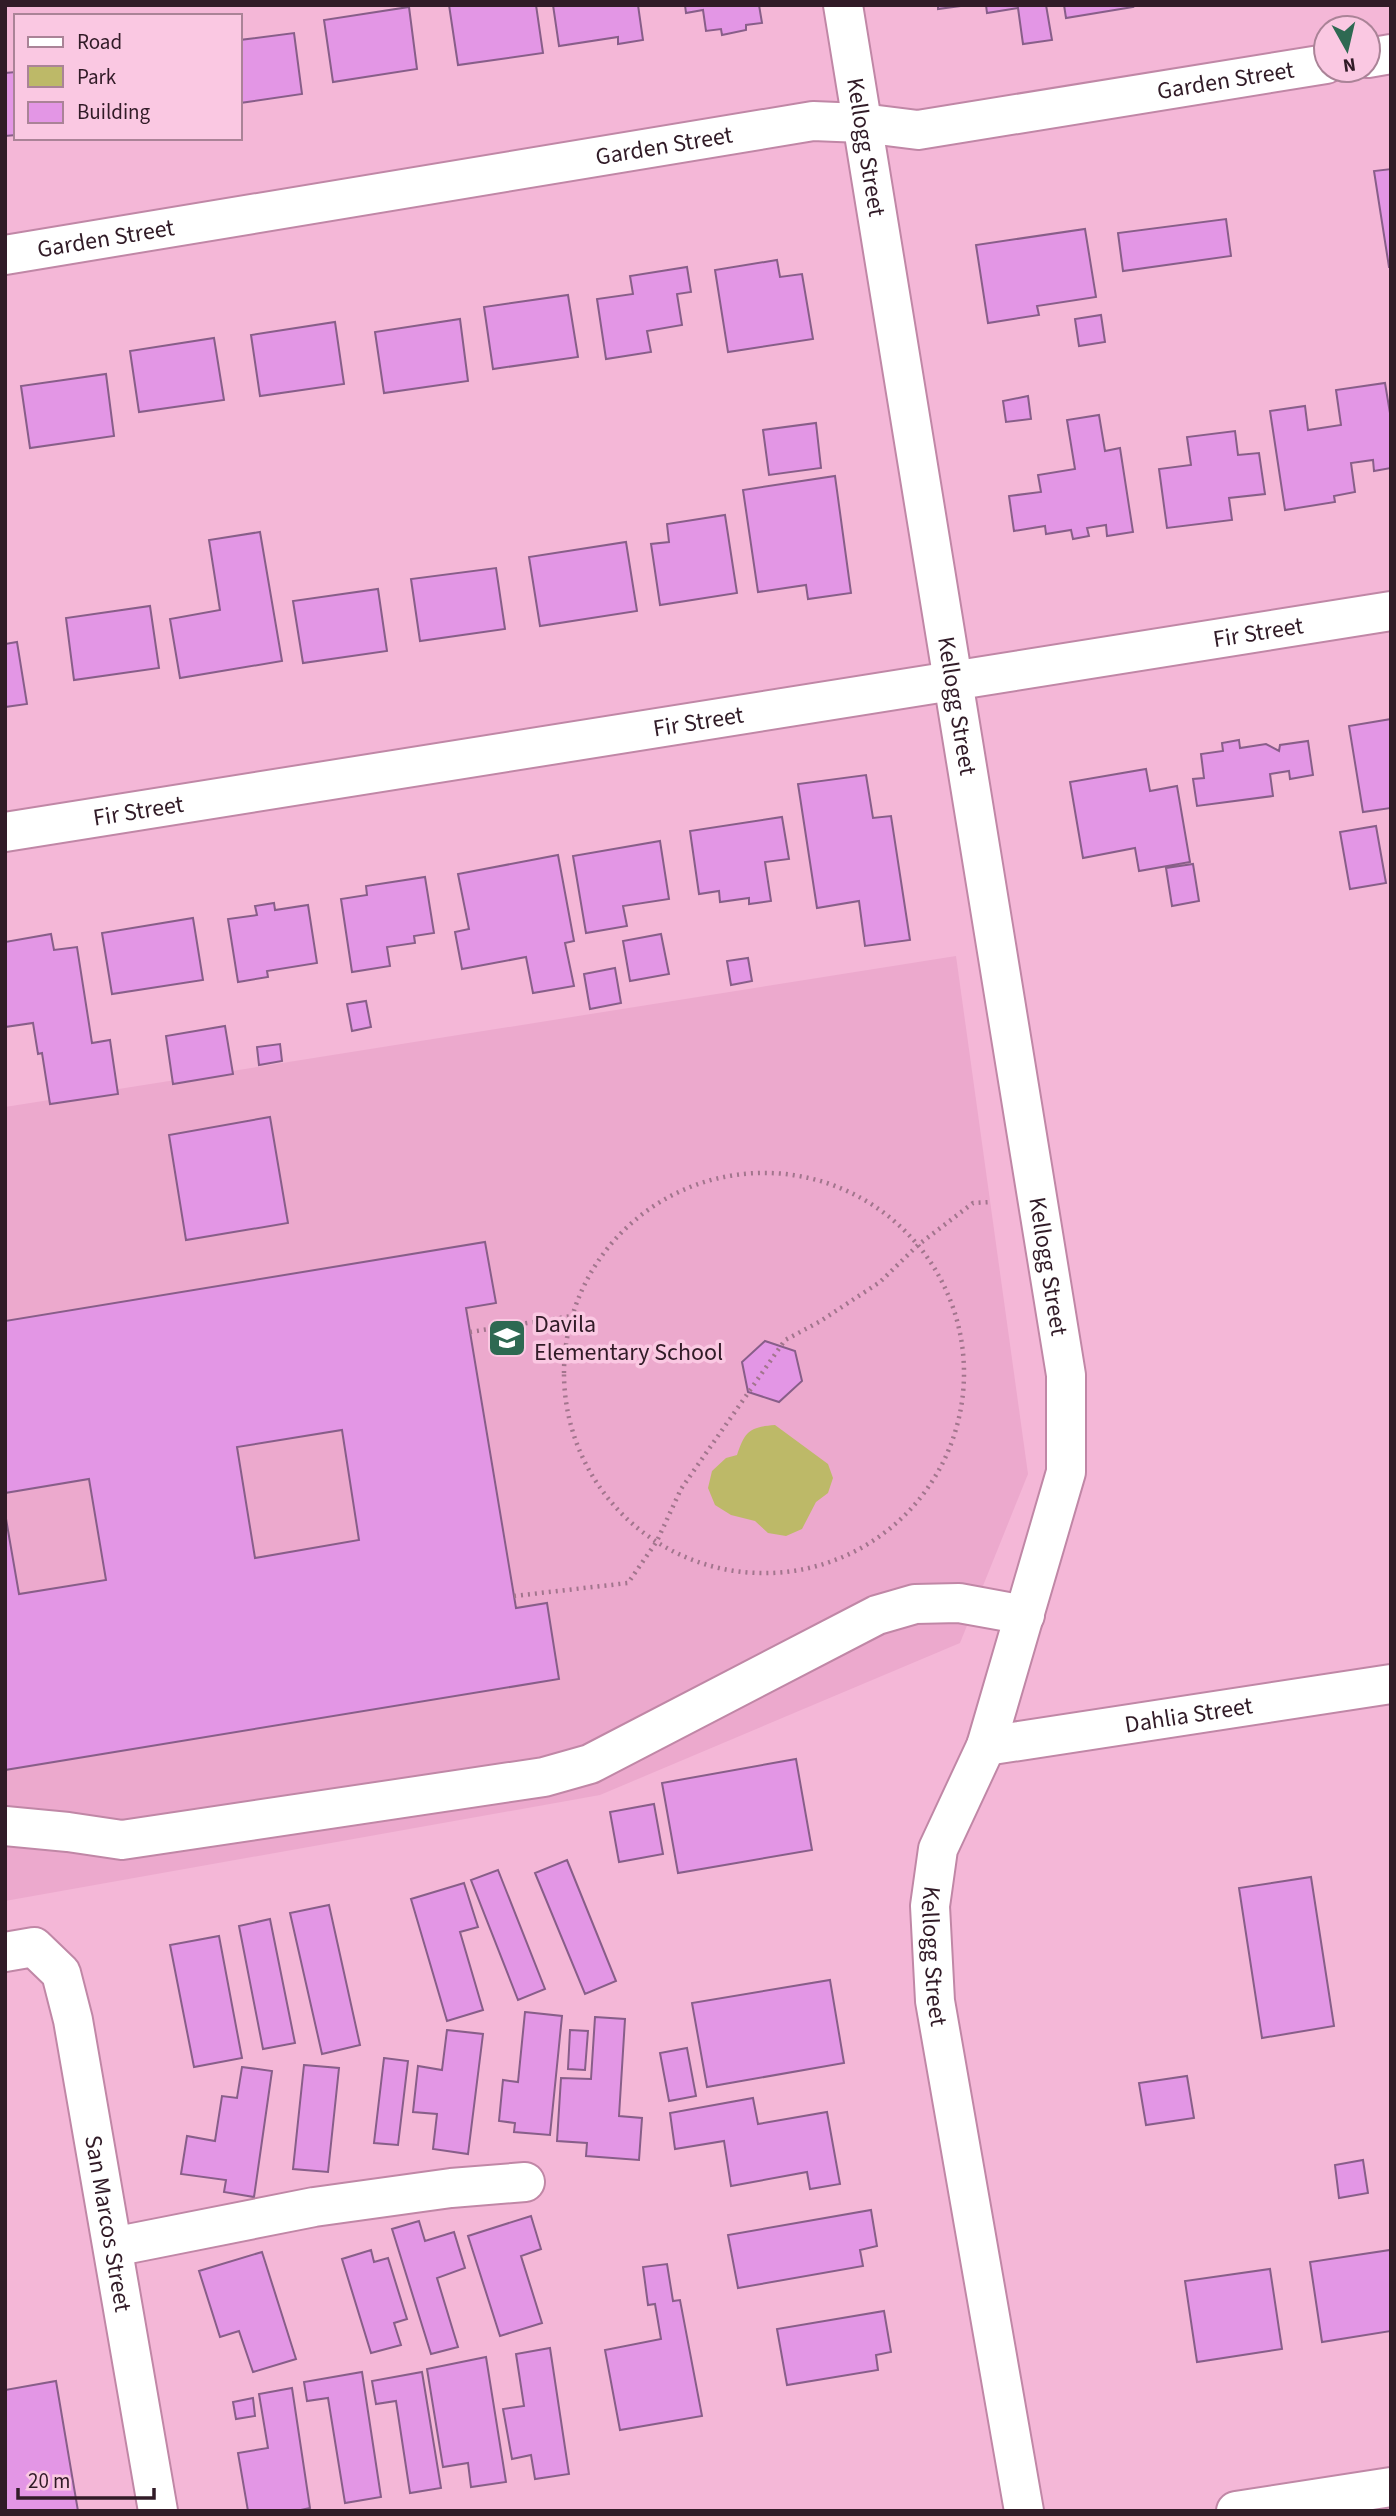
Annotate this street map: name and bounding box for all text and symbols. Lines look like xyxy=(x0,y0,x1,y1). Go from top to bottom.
legend xyxy=(14,14,242,140)
north arrow xyxy=(1312,14,1382,84)
text: Road xyxy=(77,27,122,57)
text: N xyxy=(1341,50,1357,79)
street label: Garden Street xyxy=(1154,52,1297,109)
text: Park xyxy=(77,62,117,92)
street label: Kellogg Street xyxy=(837,75,894,219)
text: Building xyxy=(77,97,151,127)
street label: Garden Street xyxy=(593,118,735,175)
street label: Garden Street xyxy=(35,210,177,267)
street label: Fir Street xyxy=(1211,608,1306,657)
street label: Kellogg Street xyxy=(928,634,985,778)
street label: Fir Street xyxy=(651,698,746,746)
street label: Fir Street xyxy=(91,787,186,836)
street label: Kellogg Street xyxy=(1019,1195,1076,1338)
place label: Davila Elementary School xyxy=(534,1307,723,1370)
school or university icon: Davila Elementary School xyxy=(486,1317,528,1359)
street label: Dahlia Street xyxy=(1122,1688,1255,1743)
street label: Kellogg Street xyxy=(911,1884,956,2029)
street label: San Marcos Street xyxy=(75,2132,140,2315)
scale bar xyxy=(18,2456,154,2500)
text: 20 m xyxy=(28,2466,70,2496)

